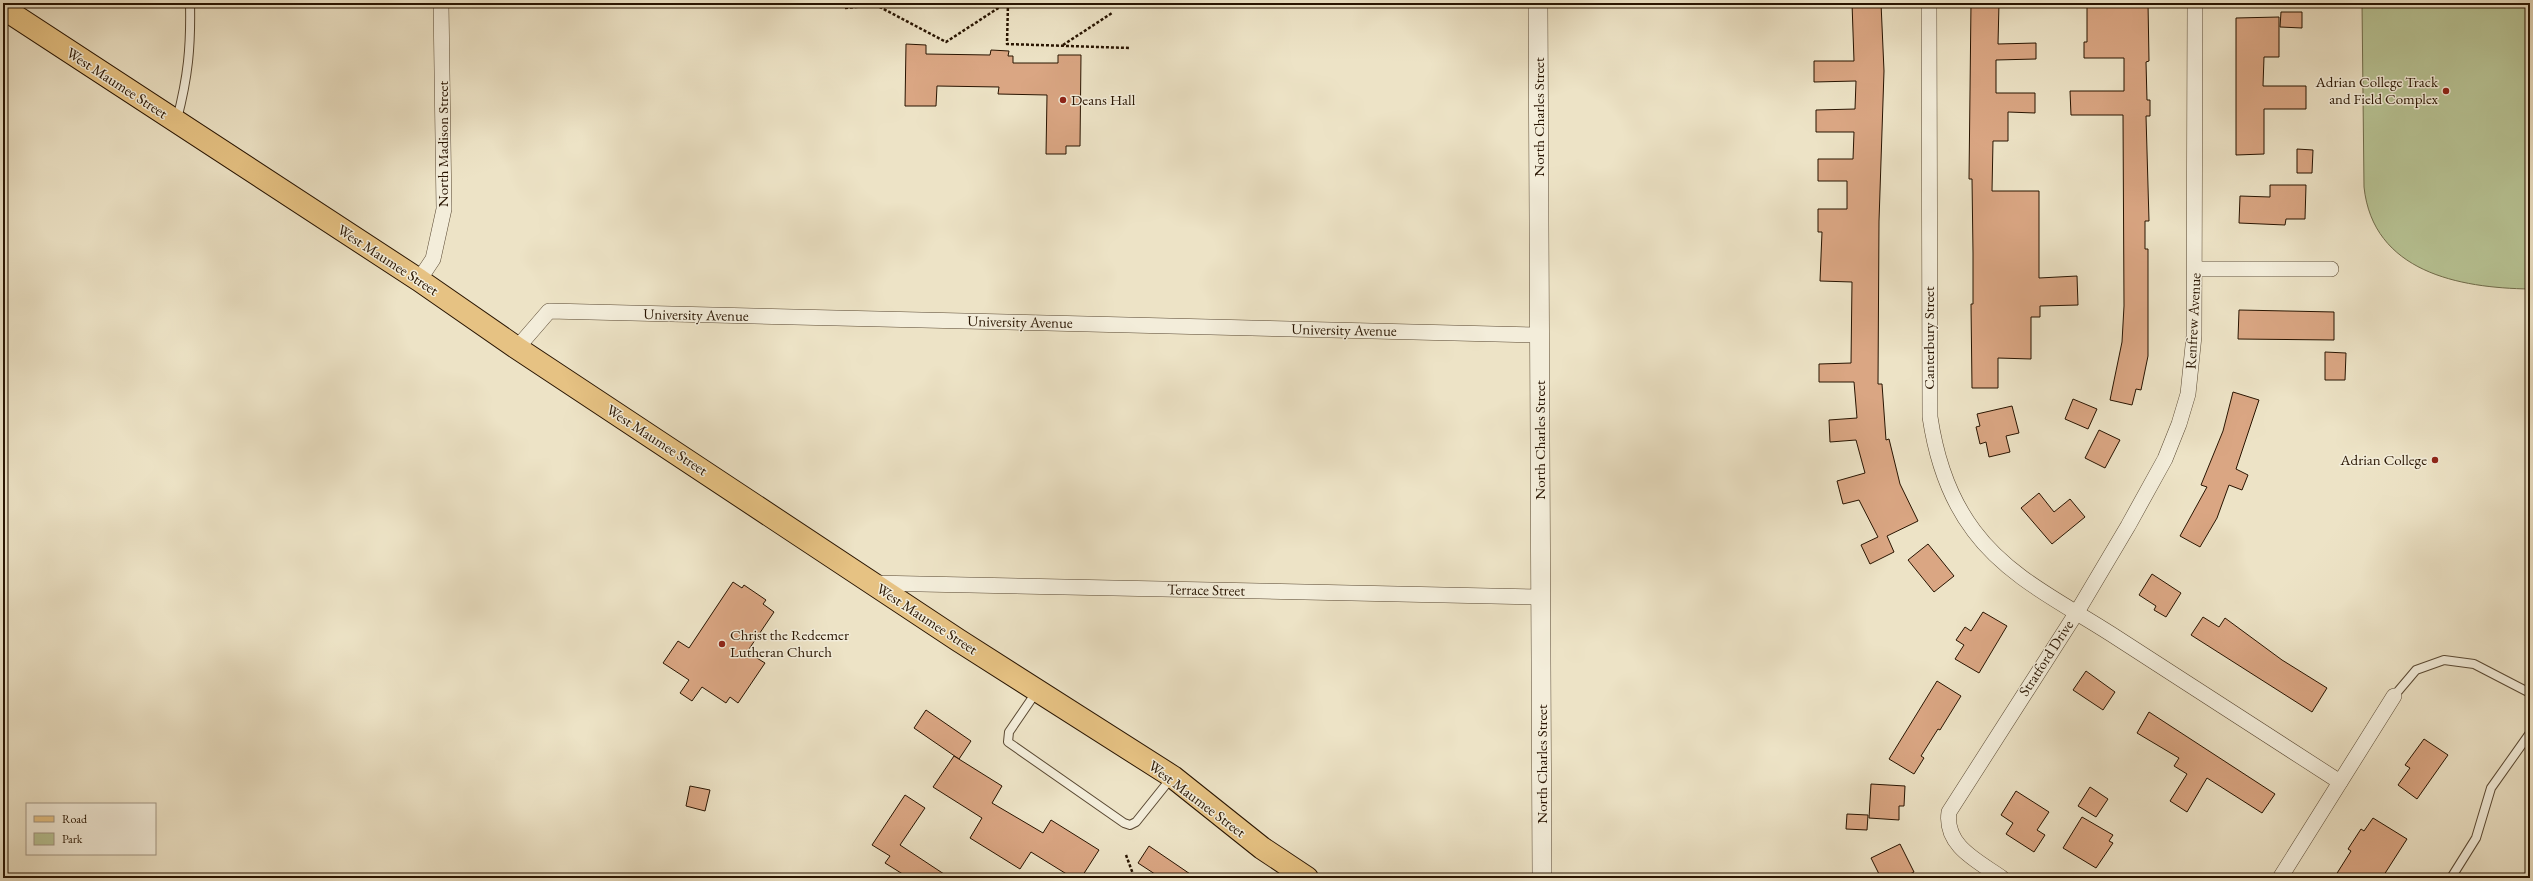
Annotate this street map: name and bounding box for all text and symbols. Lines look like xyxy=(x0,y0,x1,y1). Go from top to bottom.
street label: West Maumee Street xyxy=(63,43,172,123)
street label: North Charles Street xyxy=(1529,57,1548,177)
place label: Adrian College Track and Field Complex xyxy=(2314,72,2439,108)
street label: North Madison Street xyxy=(433,81,452,207)
marker: Adrian College Track and Field Complex xyxy=(2441,86,2451,96)
place label: Deans Hall xyxy=(1071,90,1136,109)
marker: Deans Hall xyxy=(1058,95,1068,105)
street label: West Maumee Street xyxy=(334,220,443,300)
street label: Renfrew Avenue xyxy=(2180,272,2205,370)
street label: Canterbury Street xyxy=(1919,286,1938,390)
street label: University Avenue xyxy=(643,304,749,325)
street label: University Avenue xyxy=(967,311,1073,332)
street label: University Avenue xyxy=(1291,319,1397,340)
street label: North Charles Street xyxy=(1530,380,1549,500)
street label: West Maumee Street xyxy=(603,400,712,480)
place label: Adrian College xyxy=(2339,450,2427,469)
marker: Adrian College xyxy=(2430,455,2440,465)
street label: West Maumee Street xyxy=(873,579,982,659)
street label: Terrace Street xyxy=(1167,579,1245,600)
street label: Stratford Drive xyxy=(2014,616,2077,699)
place label: Christ the Redeemer Lutheran Church xyxy=(730,625,849,661)
marker: Christ the Redeemer Lutheran Church xyxy=(717,639,727,649)
street label: North Charles Street xyxy=(1532,704,1551,824)
street label: West Maumee Street xyxy=(1145,756,1250,842)
legend xyxy=(26,803,156,855)
text: Road xyxy=(62,811,88,827)
text: Park xyxy=(62,831,83,847)

